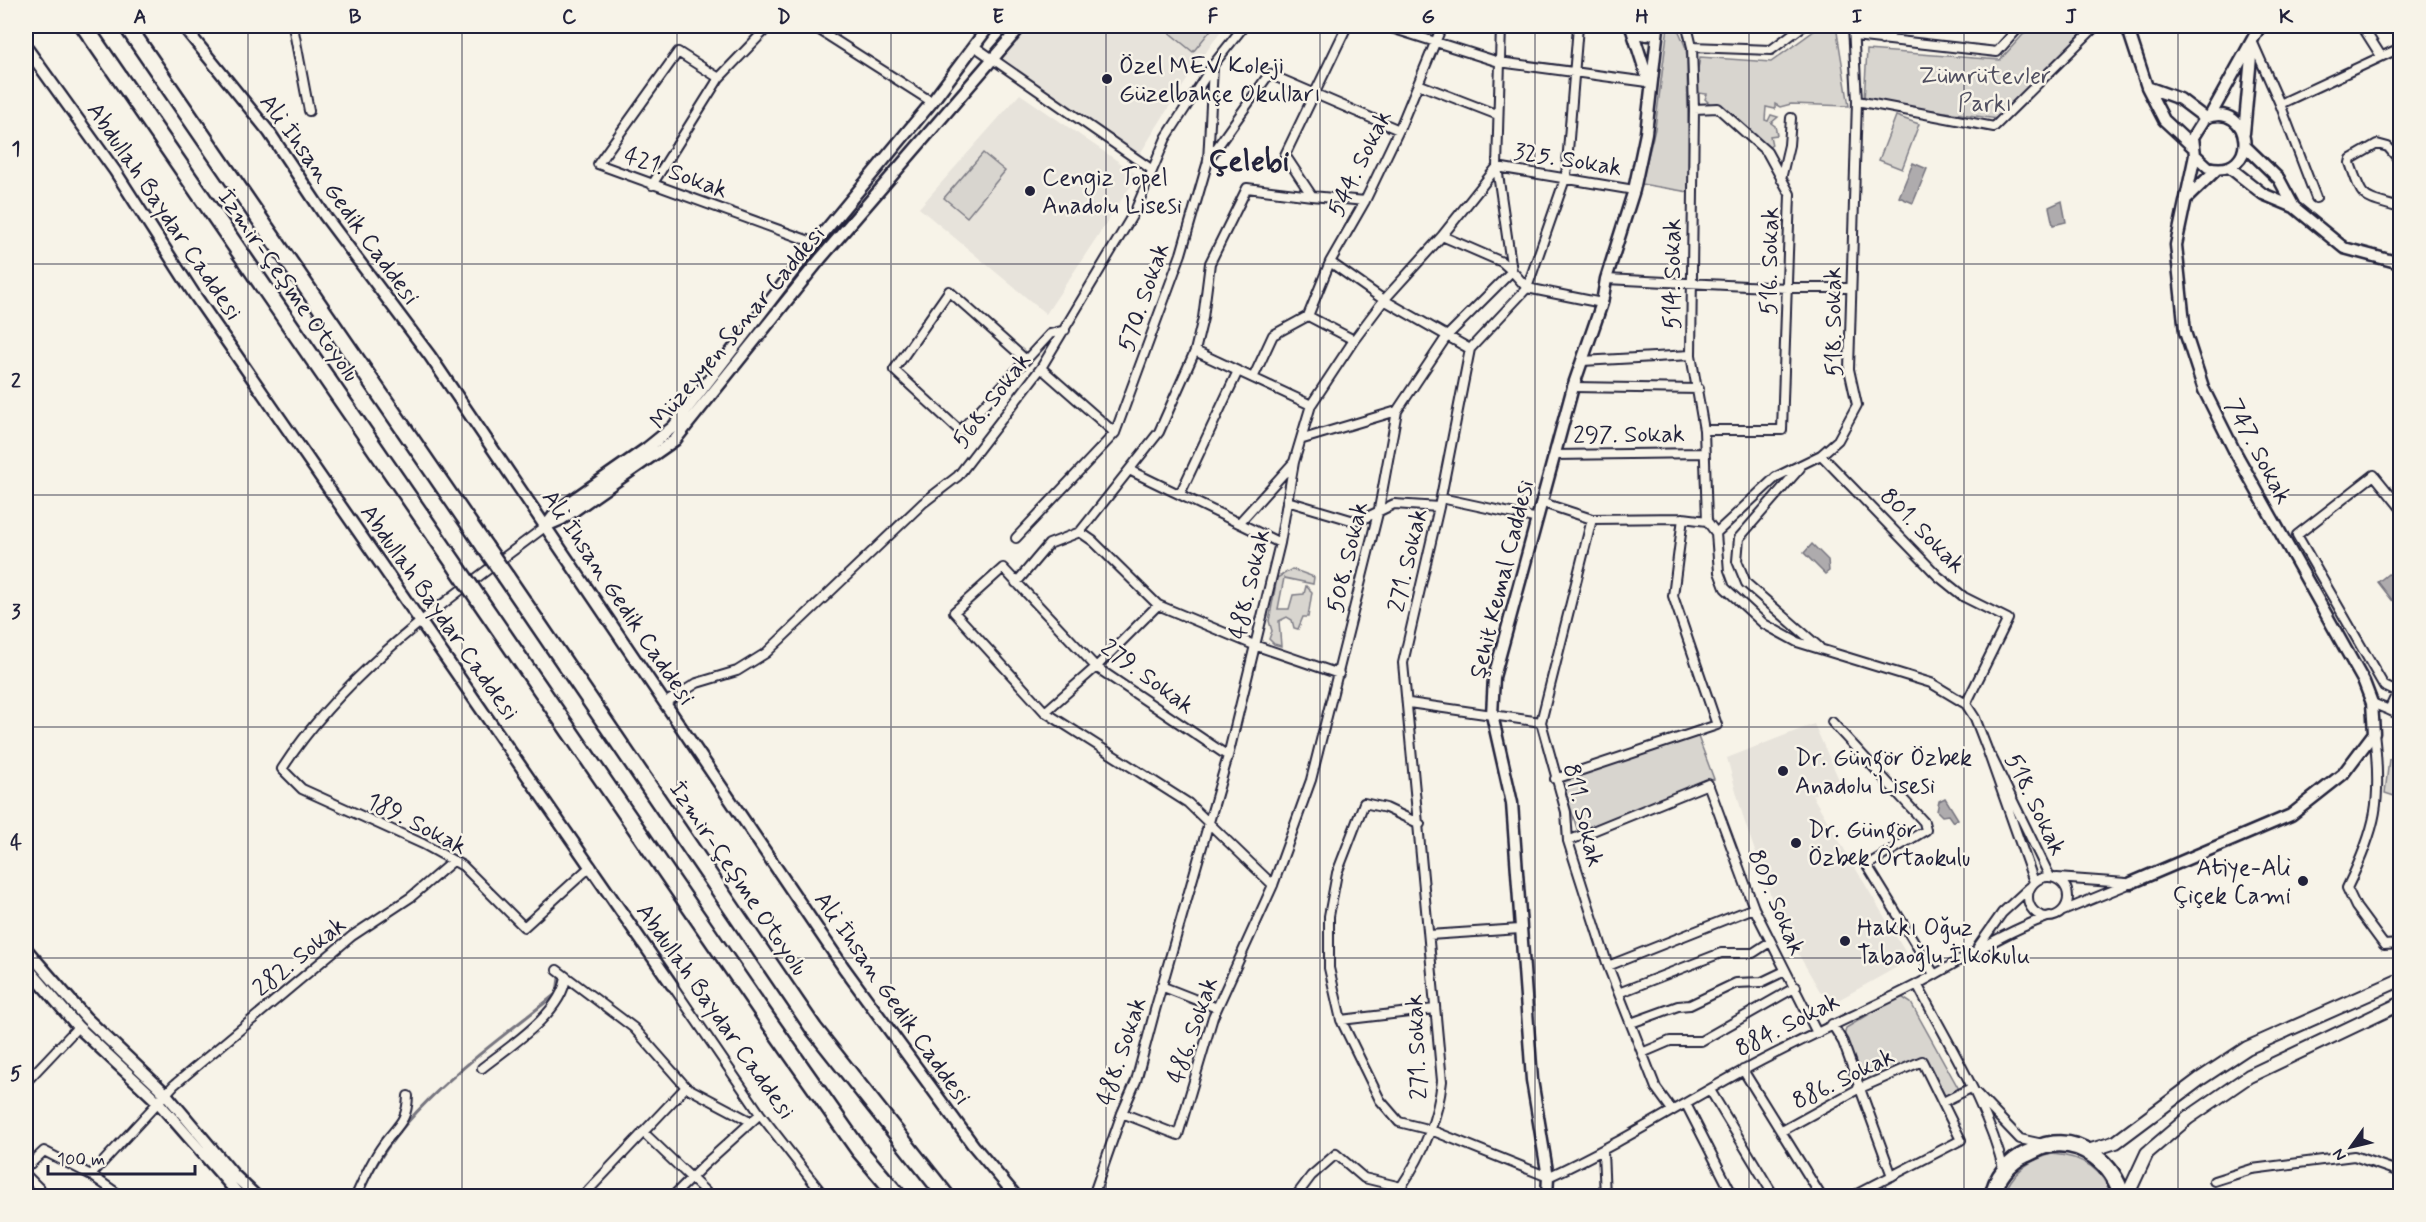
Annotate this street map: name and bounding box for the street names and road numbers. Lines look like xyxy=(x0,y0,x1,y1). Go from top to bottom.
street label: Ali İhsan Gedik Caddesi xyxy=(252,88,426,311)
street label: Abdullah Baydar Caddesi xyxy=(79,97,248,327)
street label: 544. Sokak xyxy=(1321,105,1400,222)
street label: 325. Sokak xyxy=(1511,137,1624,184)
street label: 421. Sokak xyxy=(619,140,732,207)
street label: İzmir-Çeşme Otoyolu xyxy=(210,183,366,388)
street label: 516. Sokak xyxy=(1754,207,1787,315)
street label: 514. Sokak xyxy=(1658,218,1689,330)
street label: Müzeyyen Senar Caddesi xyxy=(644,220,833,436)
street label: 570. Sokak xyxy=(1111,239,1178,356)
street label: 518. Sokak xyxy=(1818,267,1851,377)
street label: 568. Sokak xyxy=(946,346,1039,455)
street label: 747. Sokak xyxy=(2217,394,2298,510)
street label: 297. Sokak xyxy=(1573,419,1685,452)
street label: Şehit Kemal Caddesi xyxy=(1463,477,1542,682)
street label: 801. Sokak xyxy=(1873,482,1971,581)
street label: Ali İhsan Gedik Caddesi xyxy=(534,484,701,712)
street label: Abdullah Baydar Caddesi xyxy=(352,499,525,727)
street label: 508. Sokak xyxy=(1321,499,1376,616)
street label: 271. Sokak xyxy=(1382,505,1435,615)
street label: 488. Sokak xyxy=(1223,526,1278,643)
street label: 279. Sokak xyxy=(1094,633,1200,722)
street label: 518. Sokak xyxy=(1997,748,2073,861)
street label: 811. Sokak xyxy=(1555,760,1610,870)
street label: İzmir-Çeşme Otoyolu xyxy=(661,775,814,982)
street label: 189. Sokak xyxy=(361,786,472,863)
street label: 809. Sokak xyxy=(1739,845,1812,960)
street label: Ali İhsan Gedik Caddesi xyxy=(806,886,977,1112)
street label: Abdullah Baydar Caddesi xyxy=(628,898,801,1126)
street label: 282. Sokak xyxy=(247,910,353,1004)
street label: 486. Sokak xyxy=(1161,973,1226,1088)
street label: 884. Sokak xyxy=(1730,986,1845,1065)
street label: 488. Sokak xyxy=(1090,993,1155,1110)
street label: 271. Sokak xyxy=(1399,993,1436,1100)
street label: 886. Sokak xyxy=(1787,1041,1900,1117)

